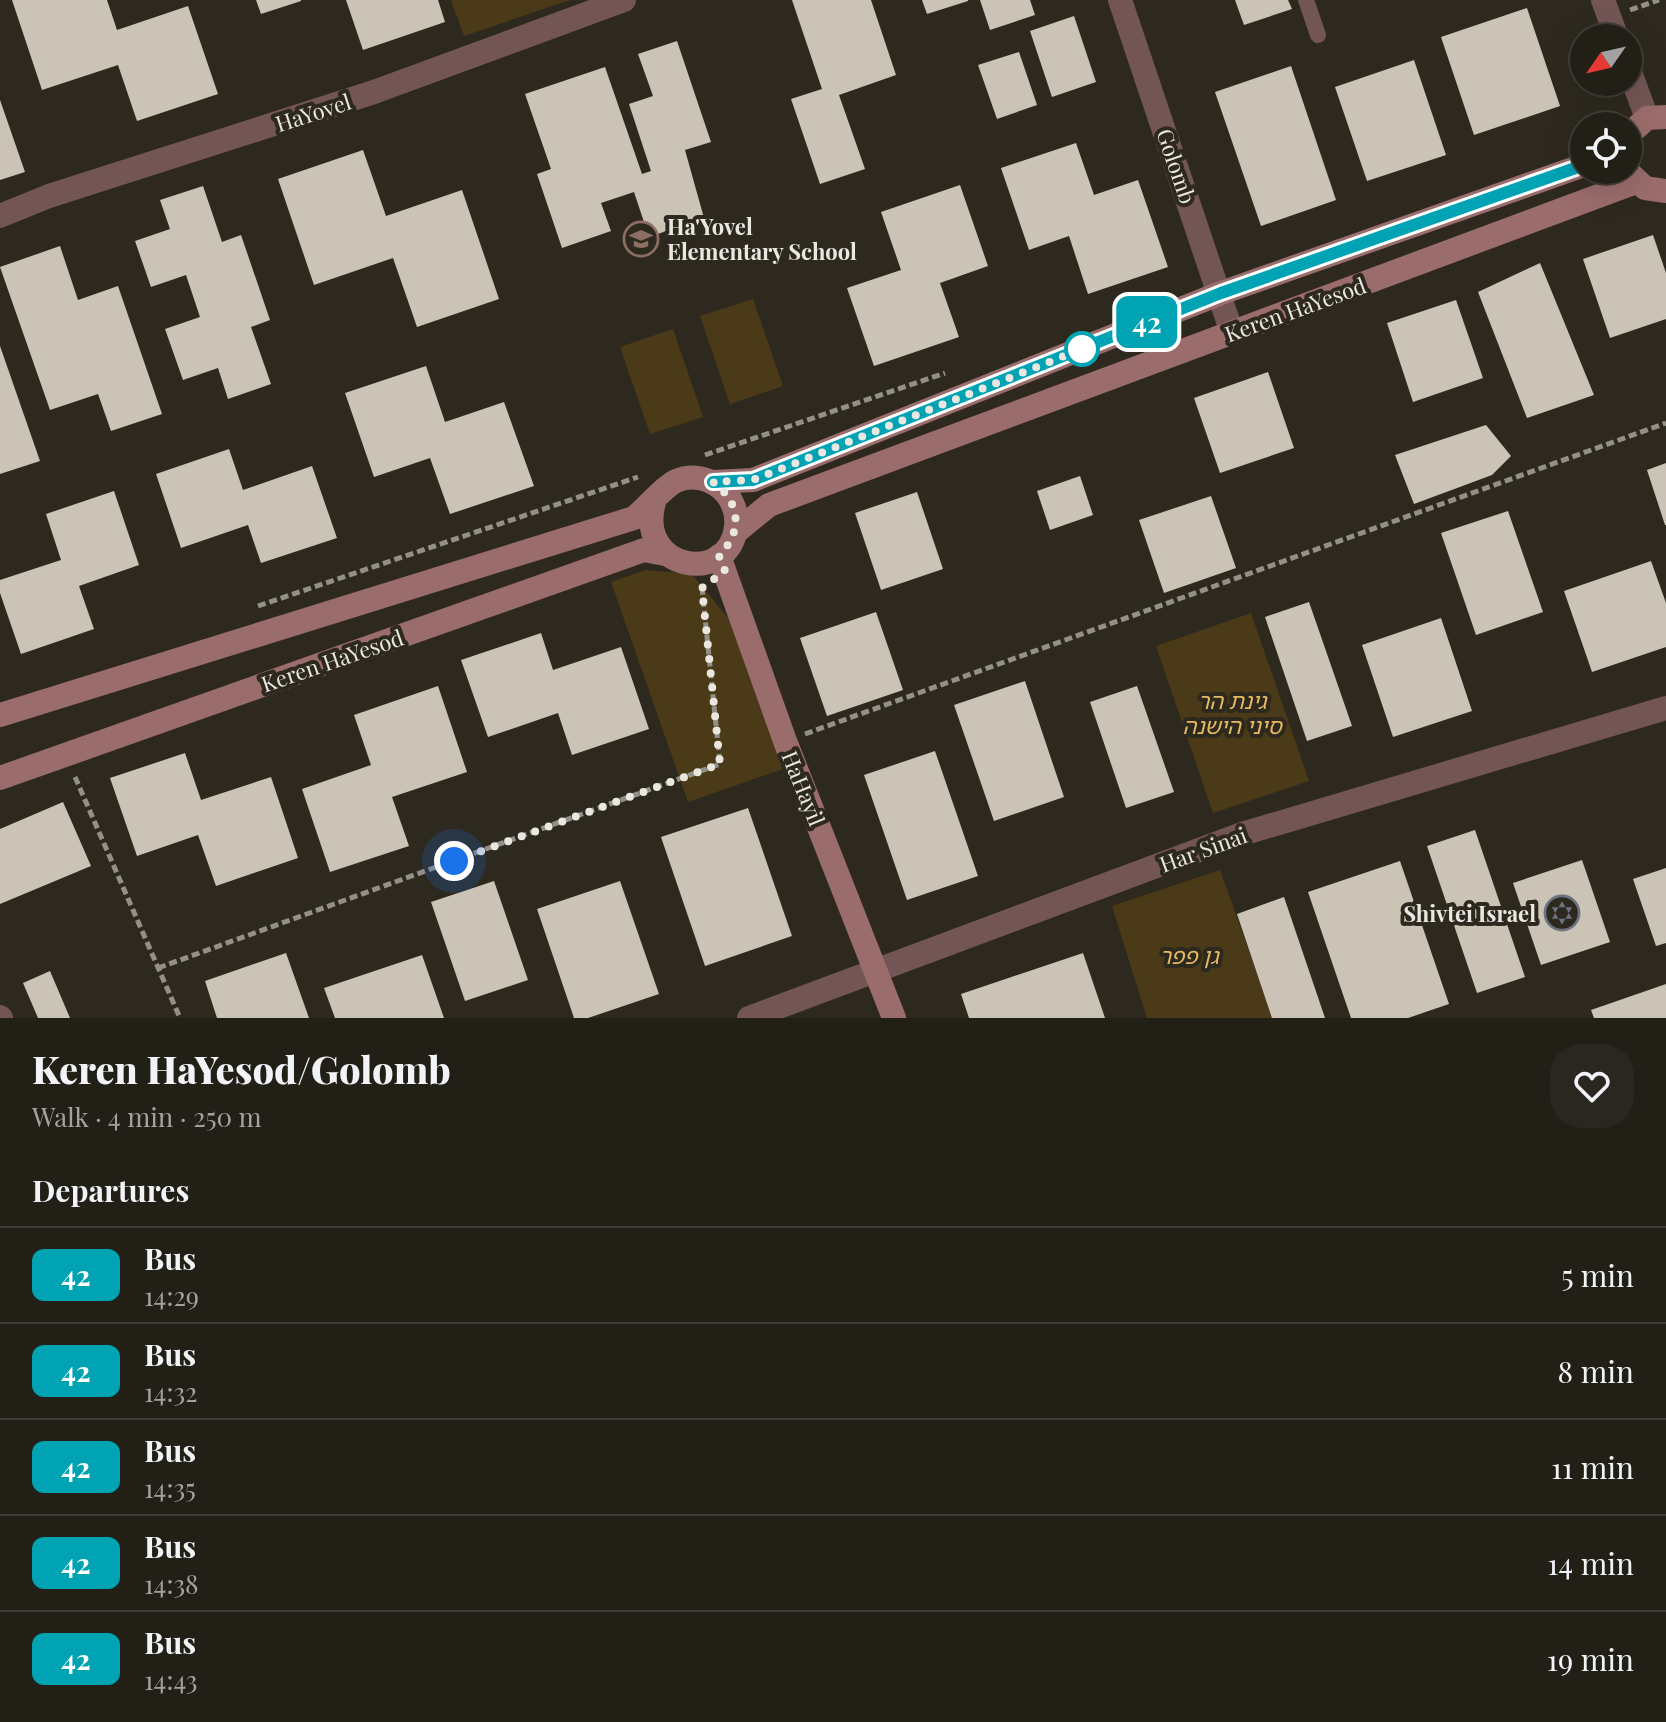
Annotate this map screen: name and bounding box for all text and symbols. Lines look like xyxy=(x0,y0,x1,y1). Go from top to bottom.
north arrow xyxy=(1570,24,1642,96)
map controls xyxy=(1570,24,1642,184)
street label: HaYovel xyxy=(271,86,355,138)
button: locate xyxy=(1570,112,1642,184)
street label: Golomb xyxy=(1150,125,1204,207)
place label: Ha'Yovel Elementary School xyxy=(667,211,857,266)
school or university icon: Ha'Yovel Elementary School xyxy=(622,220,660,258)
street label: Keren HaYesod xyxy=(1220,269,1370,348)
line badge: 42 xyxy=(1111,296,1183,348)
text: 42 xyxy=(1132,303,1162,340)
unlabelled marker xyxy=(1065,332,1099,366)
street label: Keren HaYesod xyxy=(257,622,407,698)
park label: גינת הר סיני הישנה xyxy=(1182,685,1283,740)
street label: HaHayil xyxy=(775,746,833,830)
street label: Har Sinai xyxy=(1155,819,1251,879)
your location xyxy=(434,841,474,881)
synagogue icon: Shivtei Israel xyxy=(1543,894,1581,932)
place label: Shivtei Israel xyxy=(1403,898,1536,928)
park label: גן פפר xyxy=(1160,940,1220,970)
text: Keren HaYesod/Golomb xyxy=(32,1043,451,1094)
button: heart xyxy=(1550,1044,1634,1128)
text: Walk · 4 min · 250 m xyxy=(32,1099,262,1134)
text: Departures xyxy=(32,1170,189,1210)
text: Bus xyxy=(144,1238,196,1278)
text: 5 min xyxy=(1561,1255,1634,1295)
text: 42 xyxy=(61,1256,91,1293)
text: 14:29 xyxy=(144,1278,199,1313)
text: Bus xyxy=(144,1334,196,1374)
text: 8 min xyxy=(1558,1351,1634,1391)
text: 42 xyxy=(61,1352,91,1389)
text: 14:32 xyxy=(144,1374,198,1409)
text: Bus xyxy=(144,1430,196,1470)
text: 11 min xyxy=(1551,1447,1634,1487)
text: 42 xyxy=(61,1448,91,1485)
text: 14:35 xyxy=(144,1470,196,1505)
text: Bus xyxy=(144,1526,196,1566)
text: 14 min xyxy=(1547,1543,1634,1583)
text: 42 xyxy=(61,1544,91,1581)
text: 14:38 xyxy=(144,1566,199,1601)
text: Bus xyxy=(144,1622,196,1662)
text: 19 min xyxy=(1547,1639,1634,1679)
text: 42 xyxy=(61,1640,91,1677)
text: 14:43 xyxy=(144,1662,197,1697)

